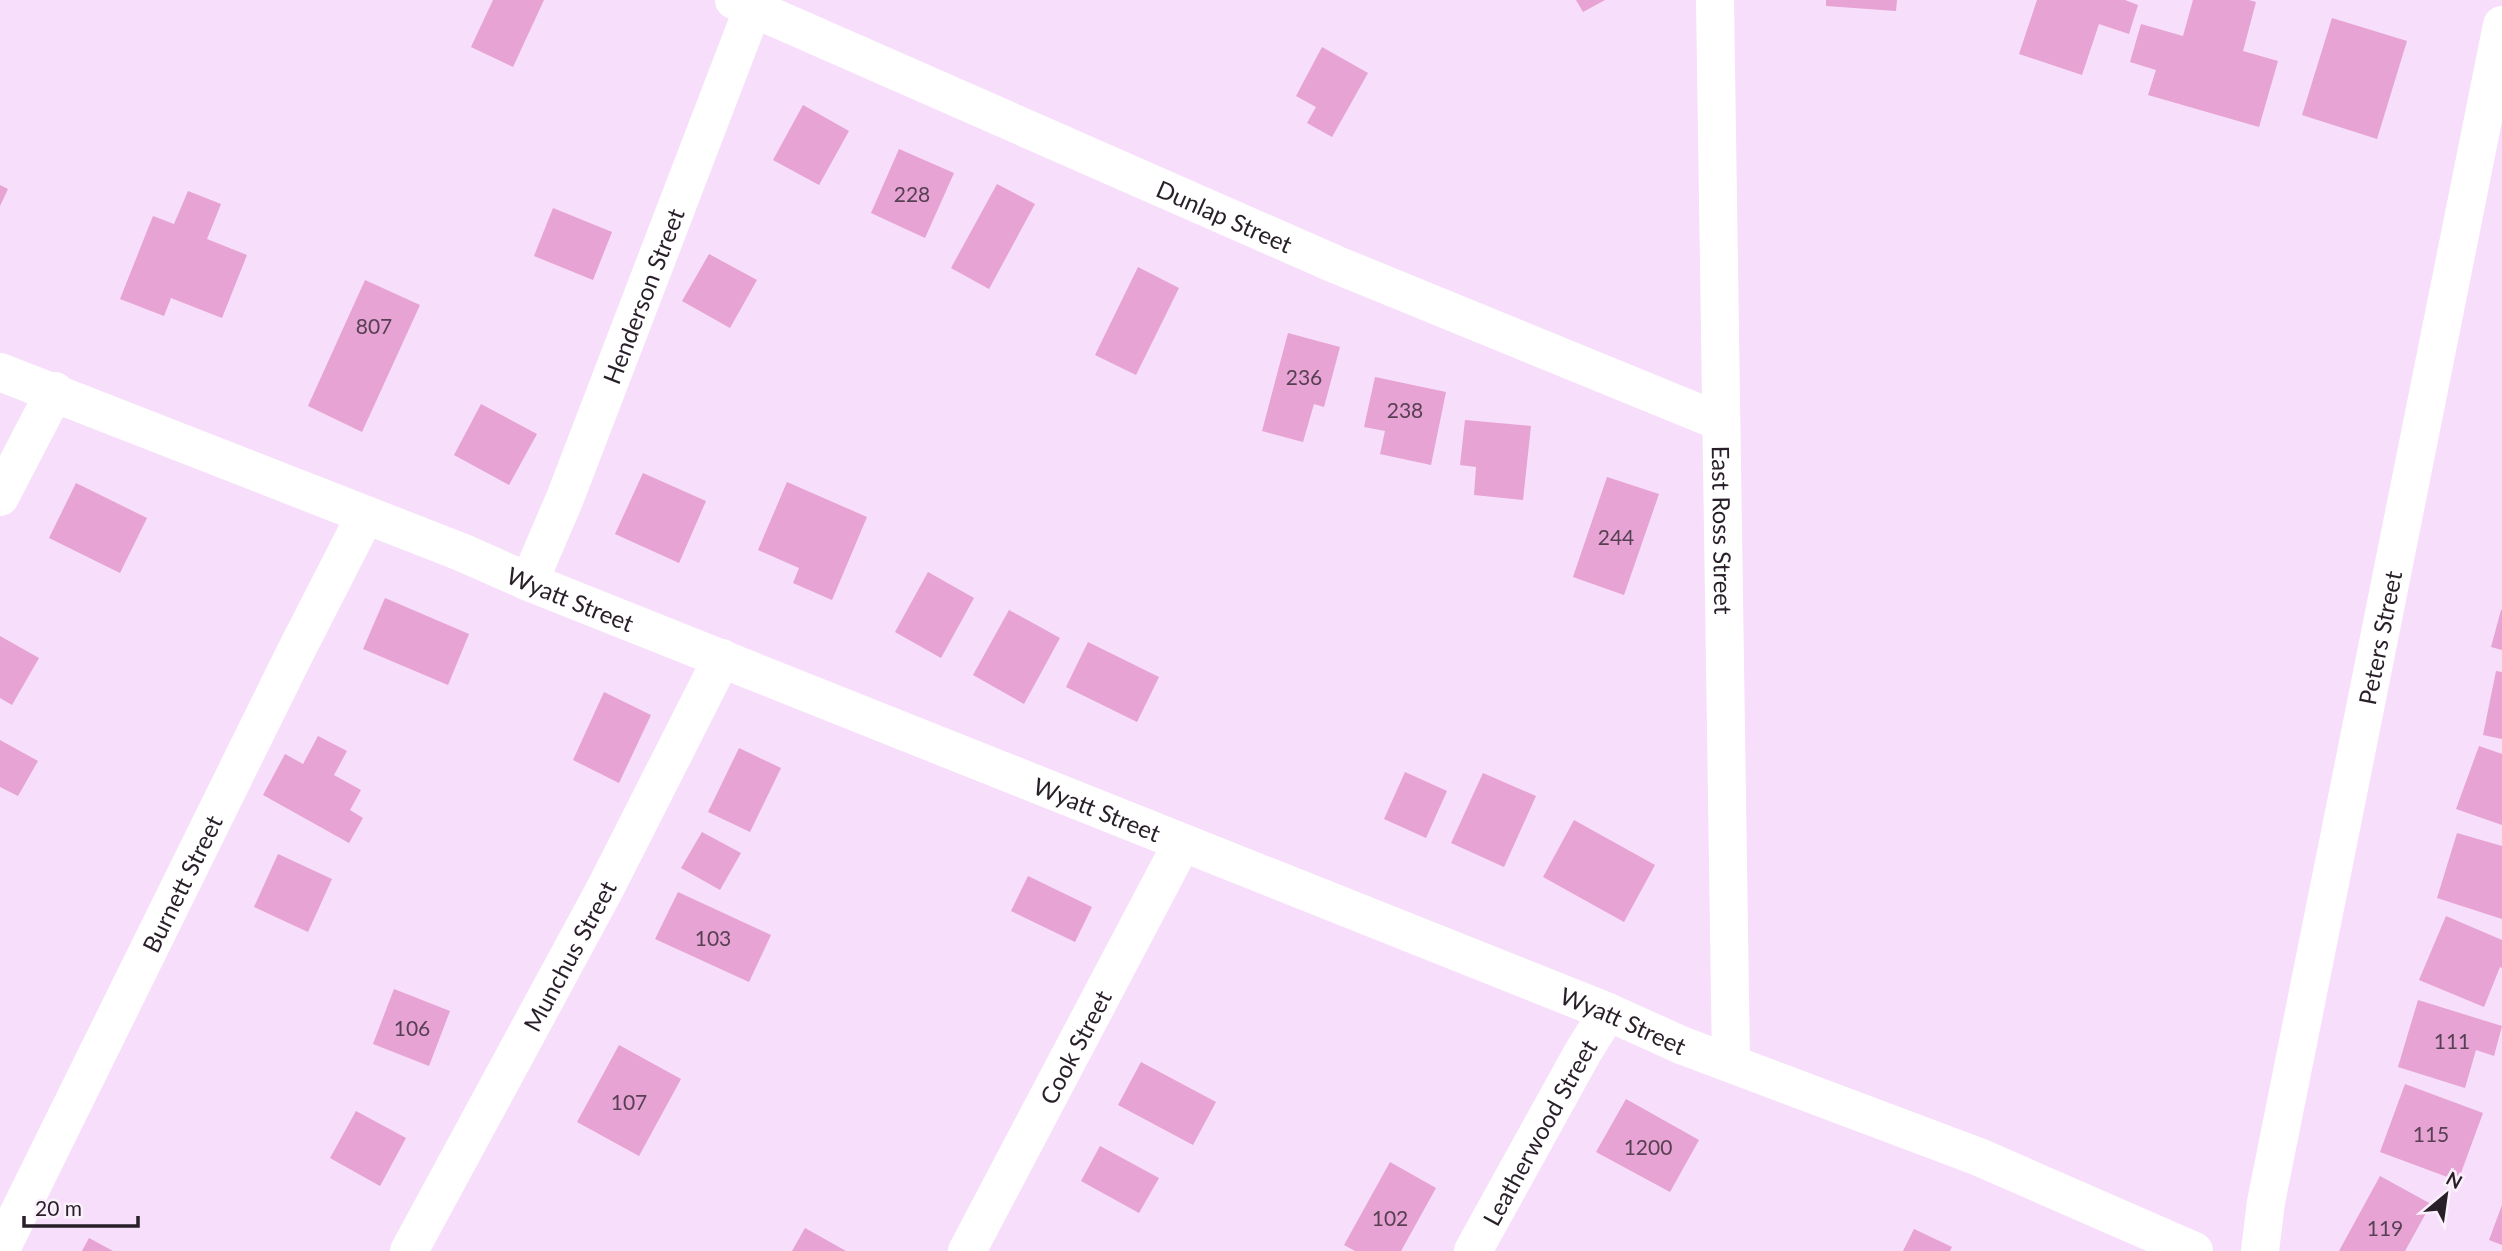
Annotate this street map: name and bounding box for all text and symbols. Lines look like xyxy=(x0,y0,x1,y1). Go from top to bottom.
street label: Dunlap Street xyxy=(1152,173,1297,258)
house number: 228 xyxy=(894,181,930,206)
street label: Henderson Street xyxy=(596,204,690,388)
house number: 807 xyxy=(356,313,392,338)
house number: 236 xyxy=(1286,364,1322,389)
house number: 238 xyxy=(1387,397,1423,422)
street label: East Ross Street xyxy=(1707,445,1739,615)
house number: 244 xyxy=(1598,524,1634,549)
street label: Wyatt Street xyxy=(503,560,639,637)
street label: Peters Street xyxy=(2352,568,2407,707)
street label: Wyatt Street xyxy=(1030,770,1165,847)
street label: Burnett Street xyxy=(135,810,228,957)
street label: Munchus Street xyxy=(516,875,622,1036)
house number: 103 xyxy=(695,925,731,950)
street label: Wyatt Street xyxy=(1556,980,1691,1060)
street label: Cook Street xyxy=(1033,984,1117,1109)
house number: 106 xyxy=(394,1015,430,1040)
house number: 111 xyxy=(2434,1028,2470,1053)
street label: Leatherwood Street xyxy=(1476,1033,1602,1230)
house number: 107 xyxy=(611,1089,647,1114)
house number: 115 xyxy=(2413,1121,2449,1146)
house number: 1200 xyxy=(1624,1134,1672,1159)
north arrow xyxy=(2411,1160,2481,1230)
text: N xyxy=(2443,1166,2466,1193)
scale bar xyxy=(24,1184,138,1228)
text: 20 m xyxy=(35,1195,82,1220)
house number: 102 xyxy=(1372,1205,1408,1230)
house number: 119 xyxy=(2367,1215,2403,1240)

